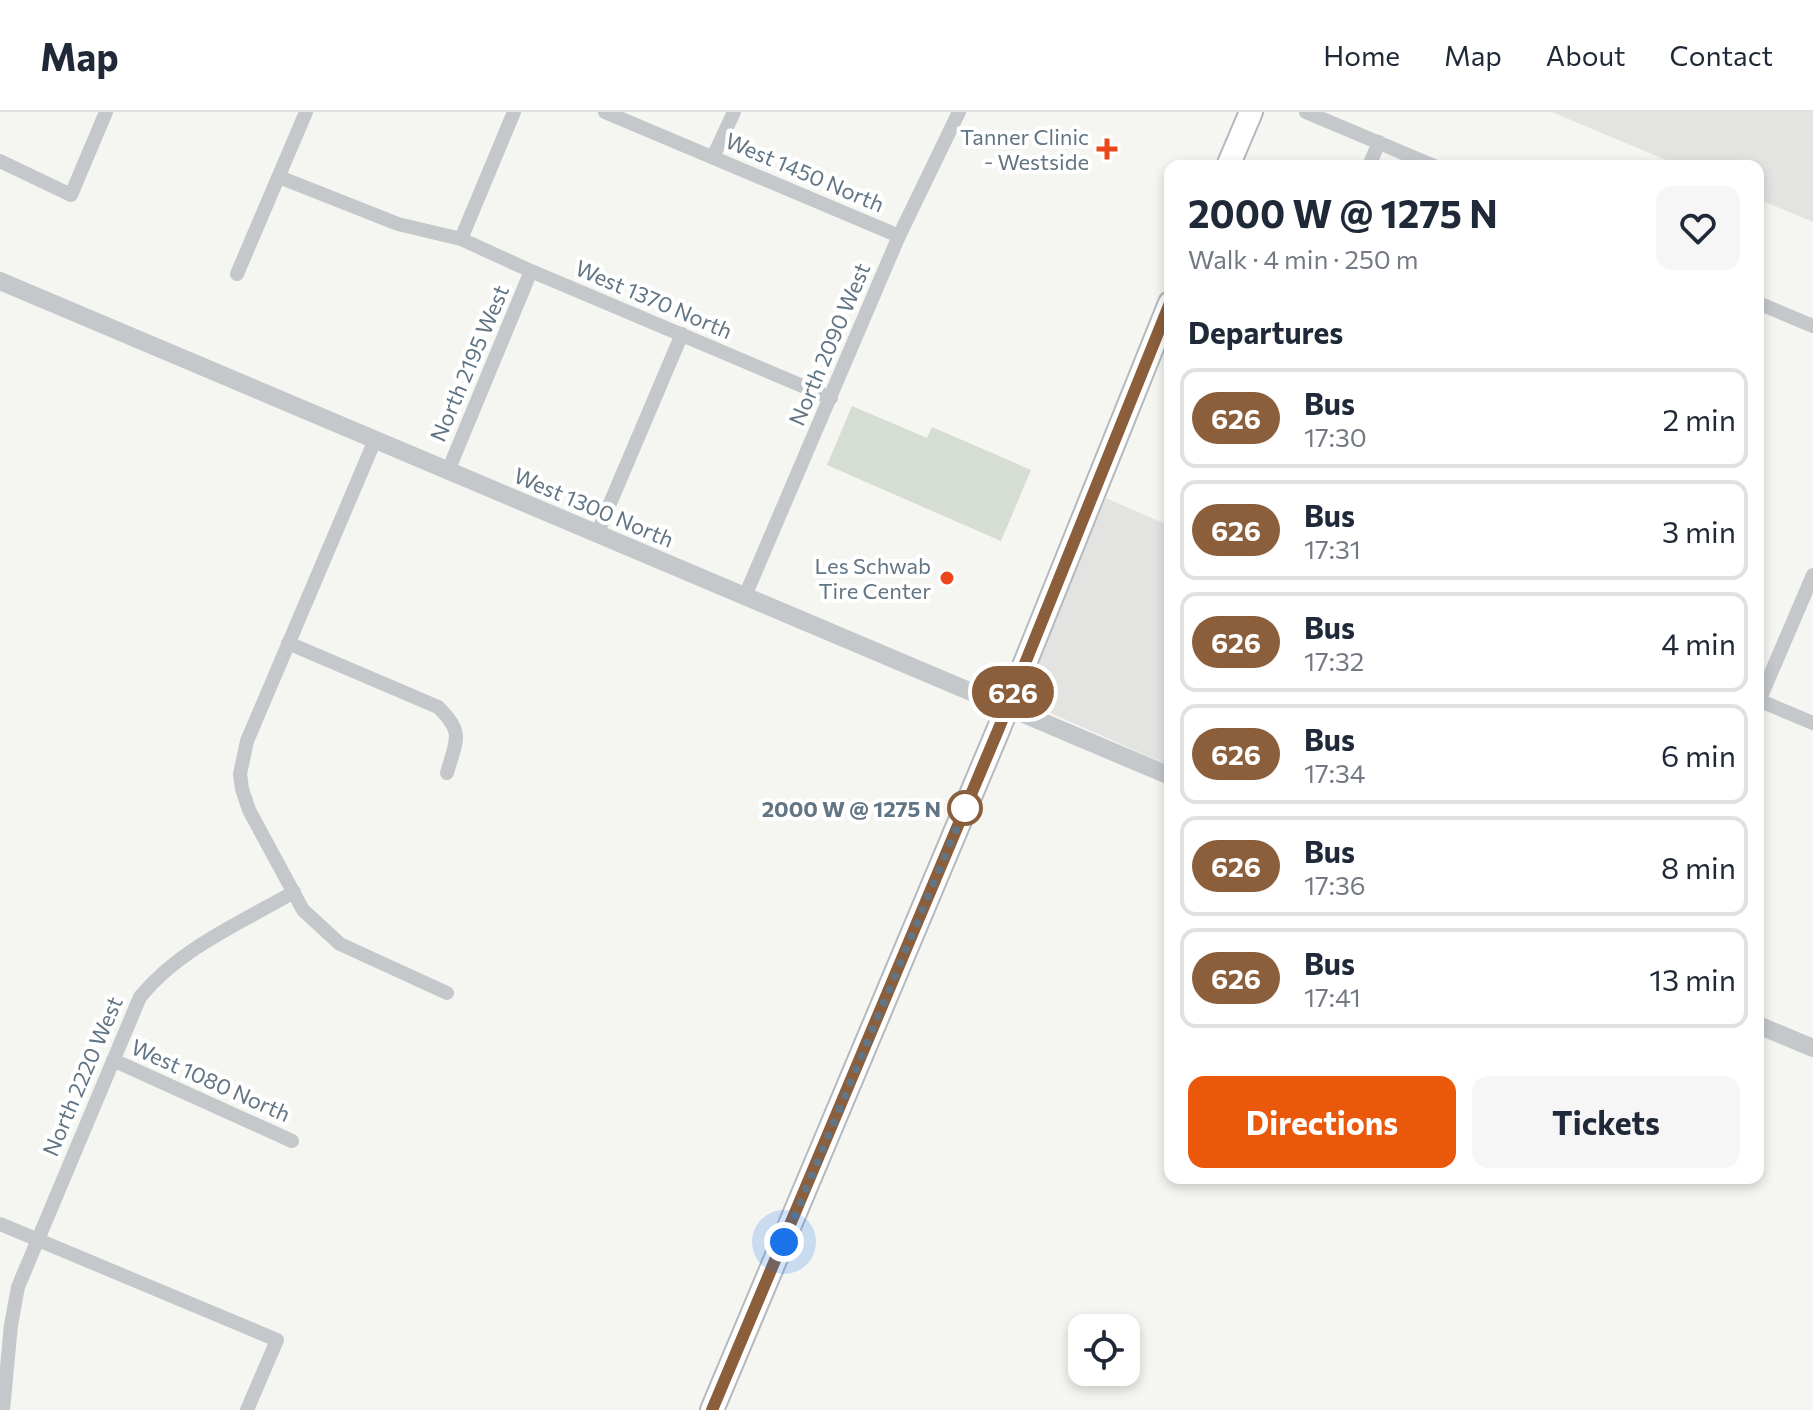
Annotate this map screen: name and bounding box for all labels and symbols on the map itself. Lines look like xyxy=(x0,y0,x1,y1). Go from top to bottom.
place label: Tanner Clinic - Westside xyxy=(960,123,1089,175)
street label: West 1450 North xyxy=(722,126,888,218)
marker: Tanner Clinic - Westside xyxy=(1096,138,1118,160)
street label: West 1370 North xyxy=(571,254,737,344)
street label: North 2090 West xyxy=(783,259,875,429)
street label: North 2195 West xyxy=(424,281,514,445)
street label: West 1300 North xyxy=(510,461,678,553)
place label: Les Schwab Tire Center xyxy=(815,552,931,604)
marker: Les Schwab Tire Center xyxy=(938,569,956,587)
line badge: 626 xyxy=(967,666,1059,718)
marker: 2000 W @ 1275 N xyxy=(948,791,982,825)
place label: 2000 W @ 1275 N xyxy=(762,795,941,822)
street label: North 2220 West xyxy=(36,992,128,1160)
street label: West 1080 North xyxy=(127,1033,295,1127)
your location xyxy=(764,1222,804,1262)

